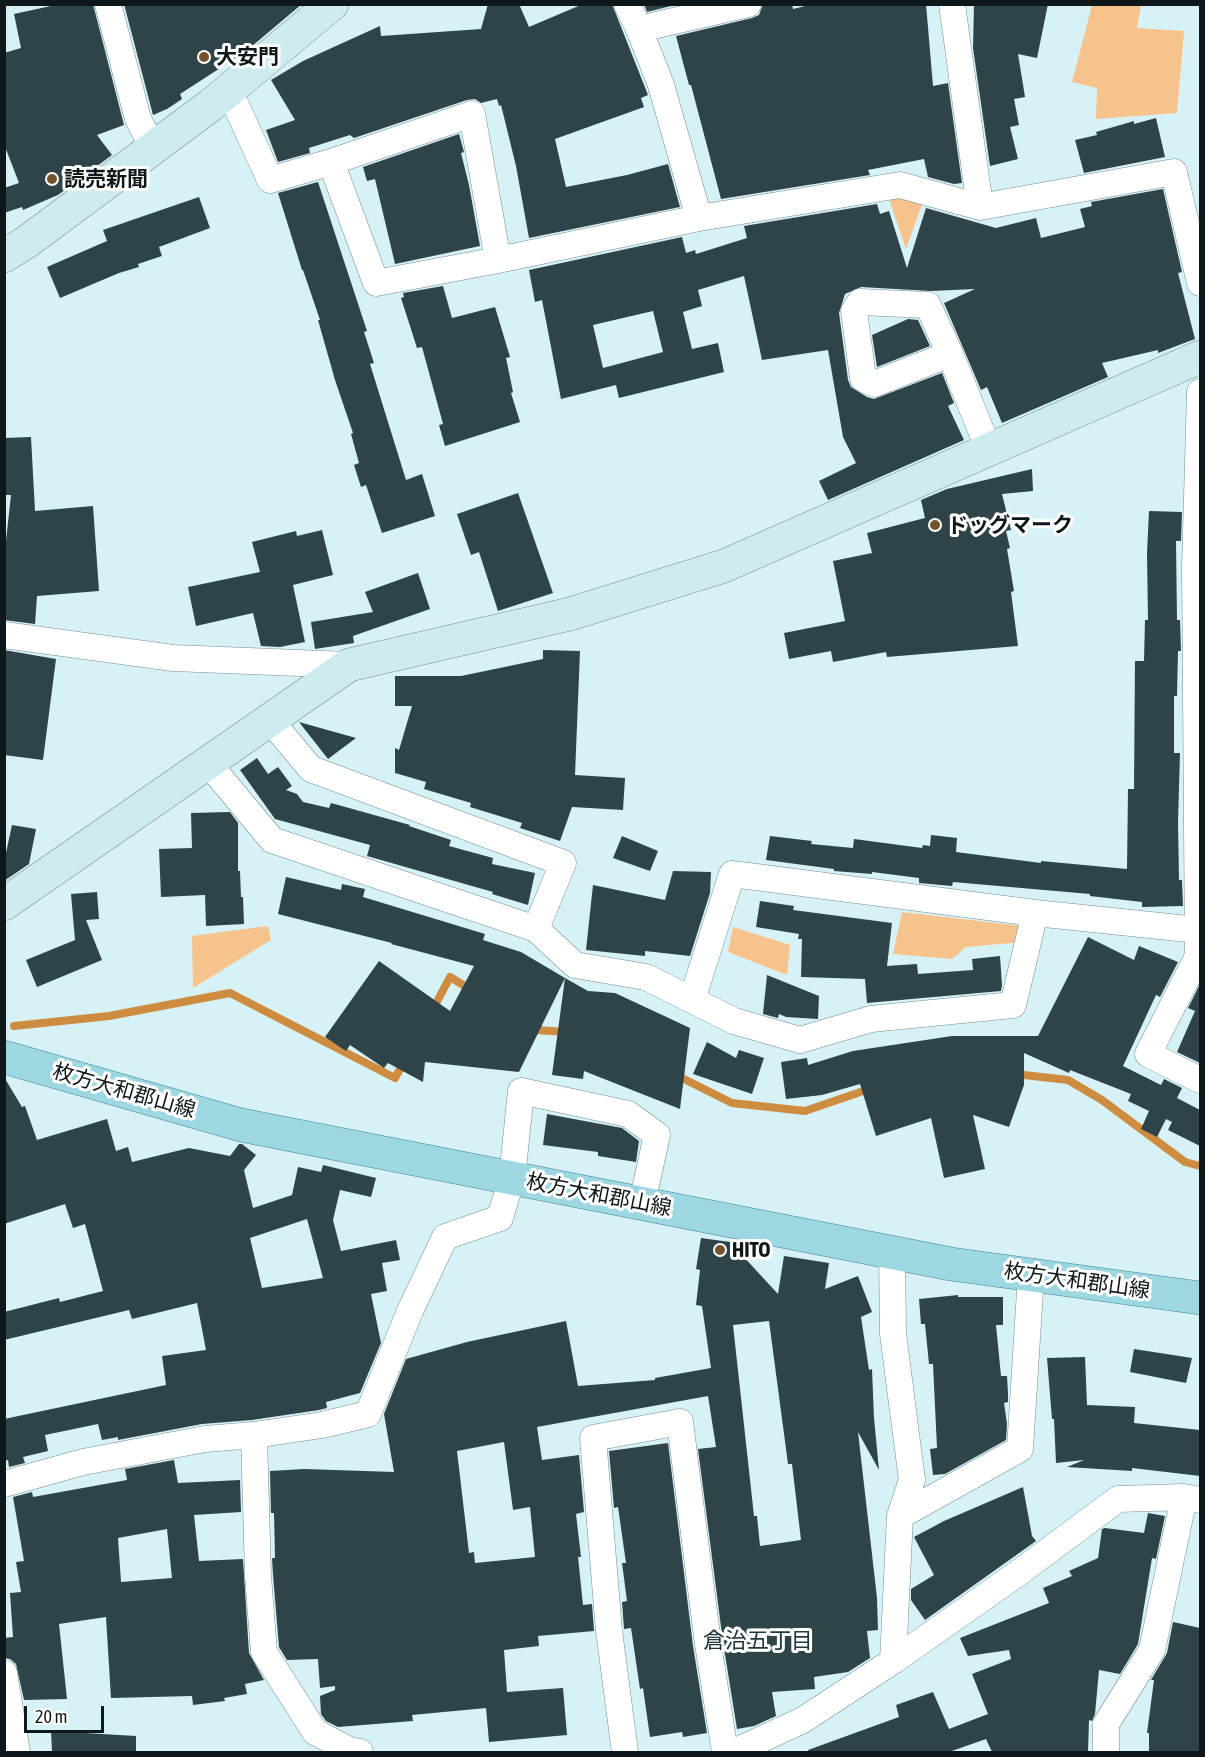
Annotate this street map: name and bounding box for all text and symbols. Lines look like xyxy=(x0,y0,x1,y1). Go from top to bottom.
place label: 大安門 xyxy=(216,44,279,70)
marker: 大安門 xyxy=(197,50,211,64)
place label: 読売新聞 xyxy=(64,166,148,192)
marker: 読売新聞 xyxy=(45,172,59,186)
place label: ドッグマーク xyxy=(947,512,1073,538)
marker: ドッグマーク xyxy=(928,518,942,532)
street label: 枚方大和郡山線 xyxy=(50,1059,198,1123)
street label: 枚方大和郡山線 xyxy=(524,1169,674,1221)
place label: HITO xyxy=(732,1237,771,1263)
marker: HITO xyxy=(713,1243,727,1257)
street label: 枚方大和郡山線 xyxy=(1002,1258,1152,1304)
district label: 倉治五丁目 xyxy=(703,1628,813,1654)
scale bar xyxy=(27,1694,106,1732)
text: 20 m xyxy=(35,1706,67,1727)

